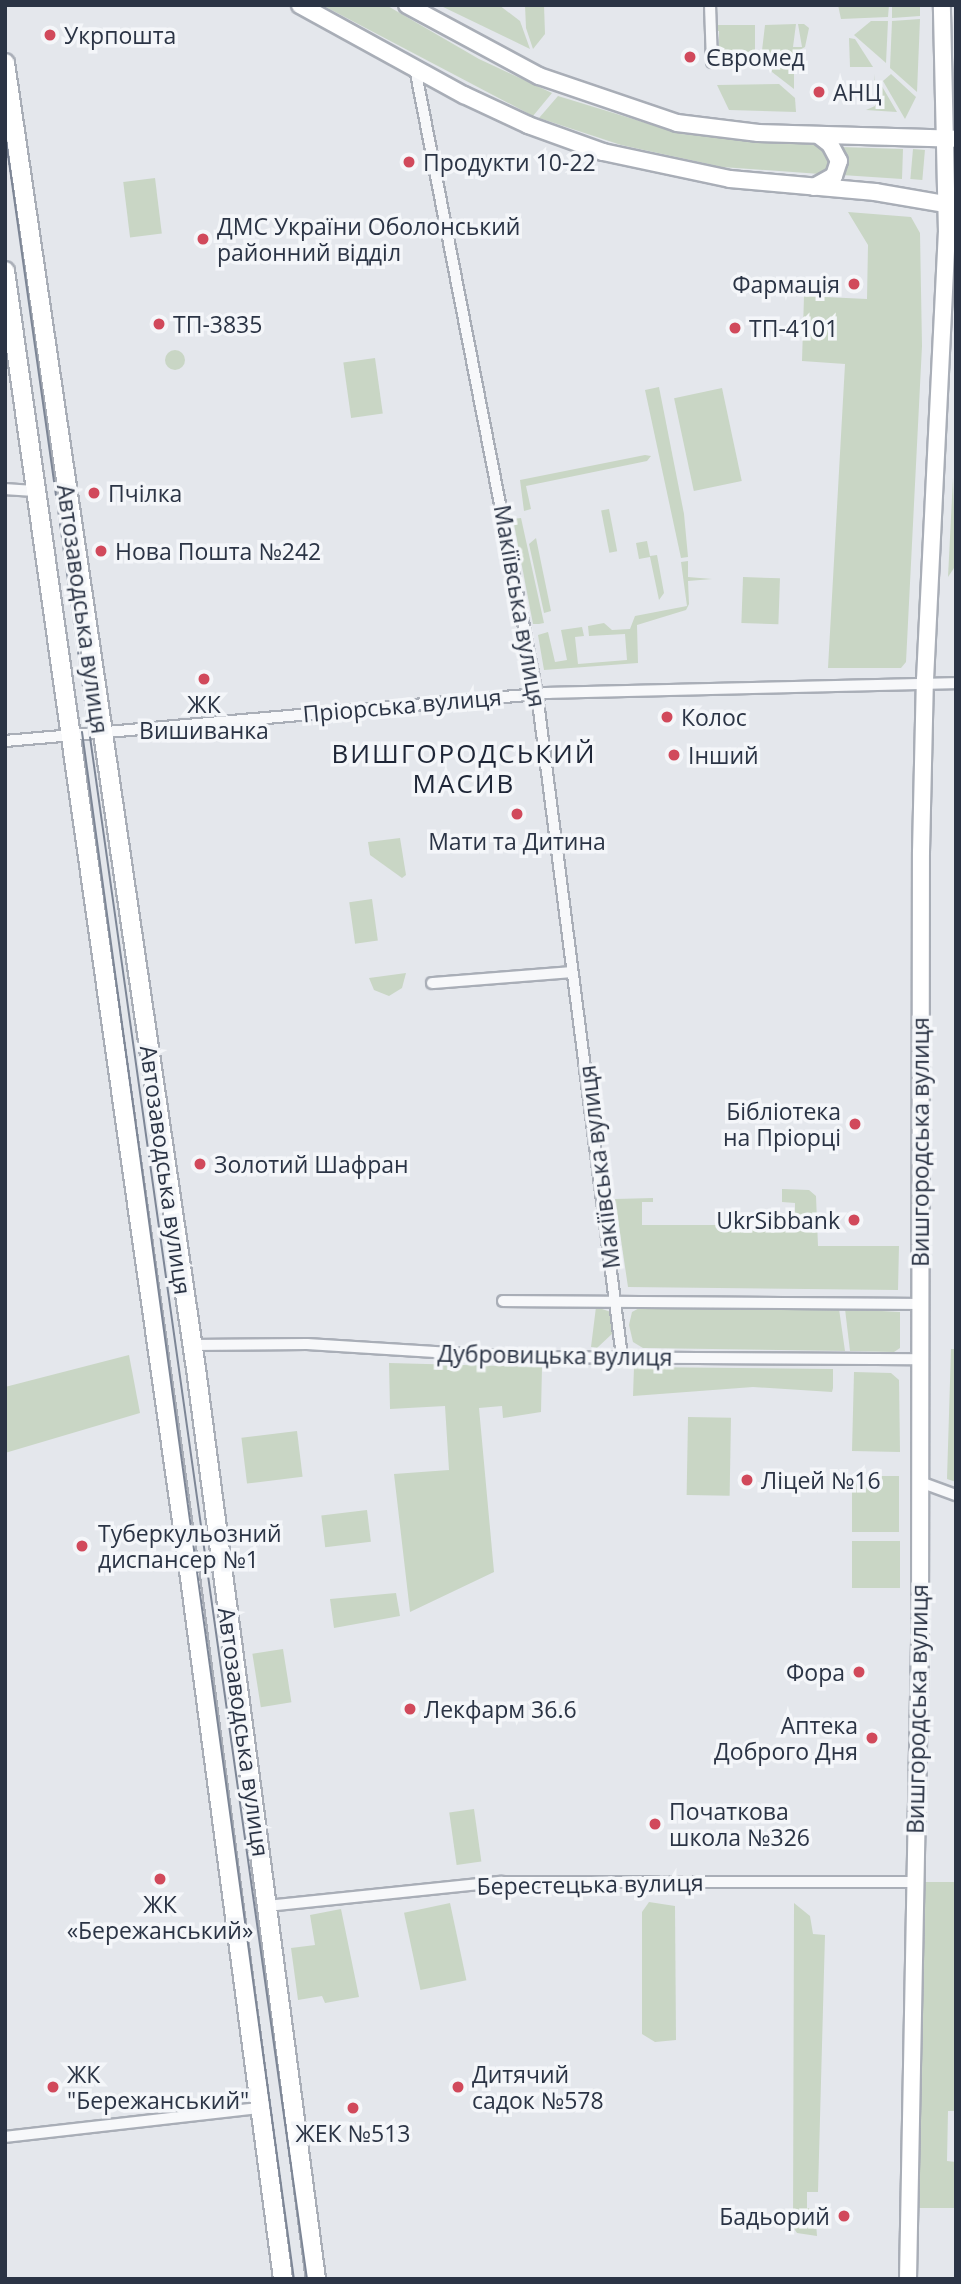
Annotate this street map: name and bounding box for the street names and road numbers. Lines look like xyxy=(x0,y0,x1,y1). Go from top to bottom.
street label: Автозаводська вулиця xyxy=(52,483,114,735)
street label: Макіївська вулиця xyxy=(489,503,551,709)
street label: Пріорська вулиця xyxy=(301,683,503,727)
street label: Вишгородська вулиця xyxy=(906,1017,934,1267)
street label: Автозаводська вулиця xyxy=(135,1044,197,1296)
street label: Макіївська вулиця xyxy=(573,1064,625,1270)
street label: Дубровицька вулиця xyxy=(437,1339,673,1371)
street label: Вишгородська вулиця xyxy=(901,1584,933,1834)
street label: Автозаводська вулиця xyxy=(213,1606,275,1858)
street label: Берестецька вулиця xyxy=(476,1868,704,1900)

